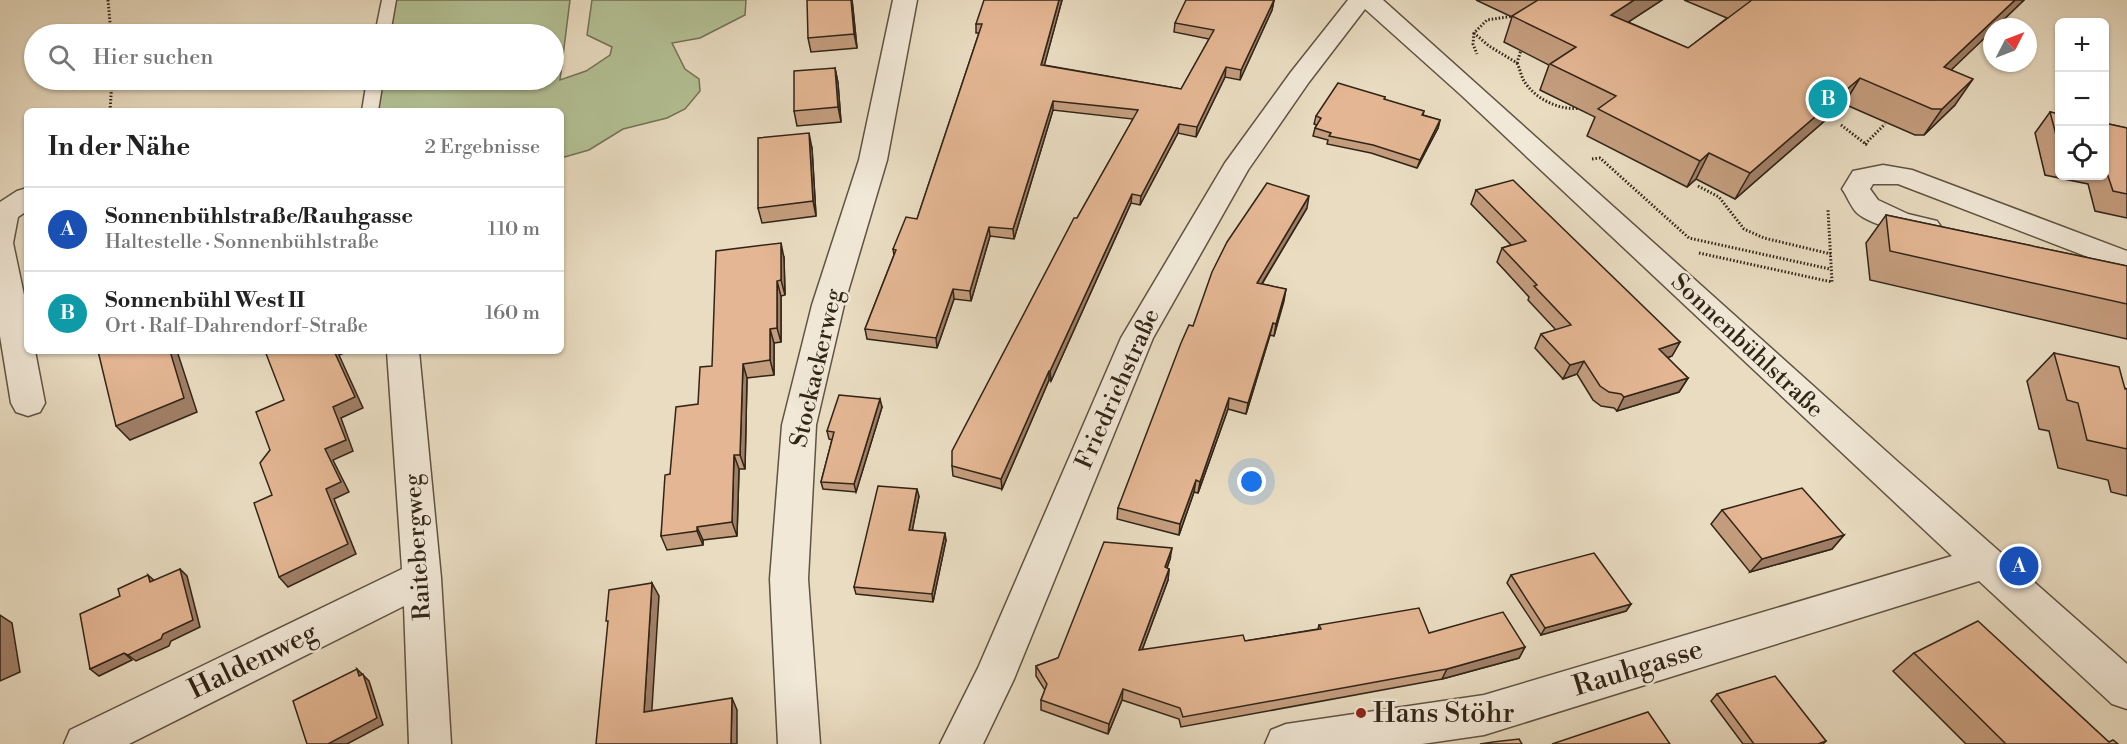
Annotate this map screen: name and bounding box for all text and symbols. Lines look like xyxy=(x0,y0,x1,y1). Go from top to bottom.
north arrow xyxy=(1983,18,2037,72)
map controls xyxy=(2055,18,2109,180)
button: + xyxy=(2055,18,2109,72)
search box xyxy=(24,24,564,90)
icon: search xyxy=(45,41,78,74)
text: Hier suchen xyxy=(93,44,213,71)
button: − xyxy=(2055,72,2109,126)
pin: B xyxy=(1808,76,1848,122)
button: locate xyxy=(2055,126,2109,180)
text: In der Nähe xyxy=(48,131,190,163)
text: 2 Ergebnisse xyxy=(424,135,540,160)
text: Sonnenbühlstraße/Rauhgasse xyxy=(105,203,413,230)
text: A xyxy=(60,217,75,242)
text: 110 m xyxy=(488,217,540,242)
text: Haltestelle · Sonnenbühlstraße xyxy=(105,230,379,255)
street label: Sonnenbühlstraße xyxy=(1664,267,1830,425)
street label: Stockackerweg xyxy=(784,285,850,450)
text: Sonnenbühl West II xyxy=(105,287,305,314)
text: B xyxy=(60,301,75,326)
text: 160 m xyxy=(485,301,540,326)
street label: Friedrichstraße xyxy=(1069,304,1167,474)
text: Ort · Ralf-Dahrendorf-Straße xyxy=(105,314,368,339)
your location xyxy=(1237,467,1266,496)
street label: Raitebergweg xyxy=(398,472,438,621)
pin: A xyxy=(2000,544,2038,588)
street label: Haldenweg xyxy=(183,615,324,707)
street label: Rauhgasse xyxy=(1569,632,1707,704)
place label: Hans Stöhr xyxy=(1373,696,1515,731)
marker: Hans Stöhr xyxy=(1354,706,1368,720)

